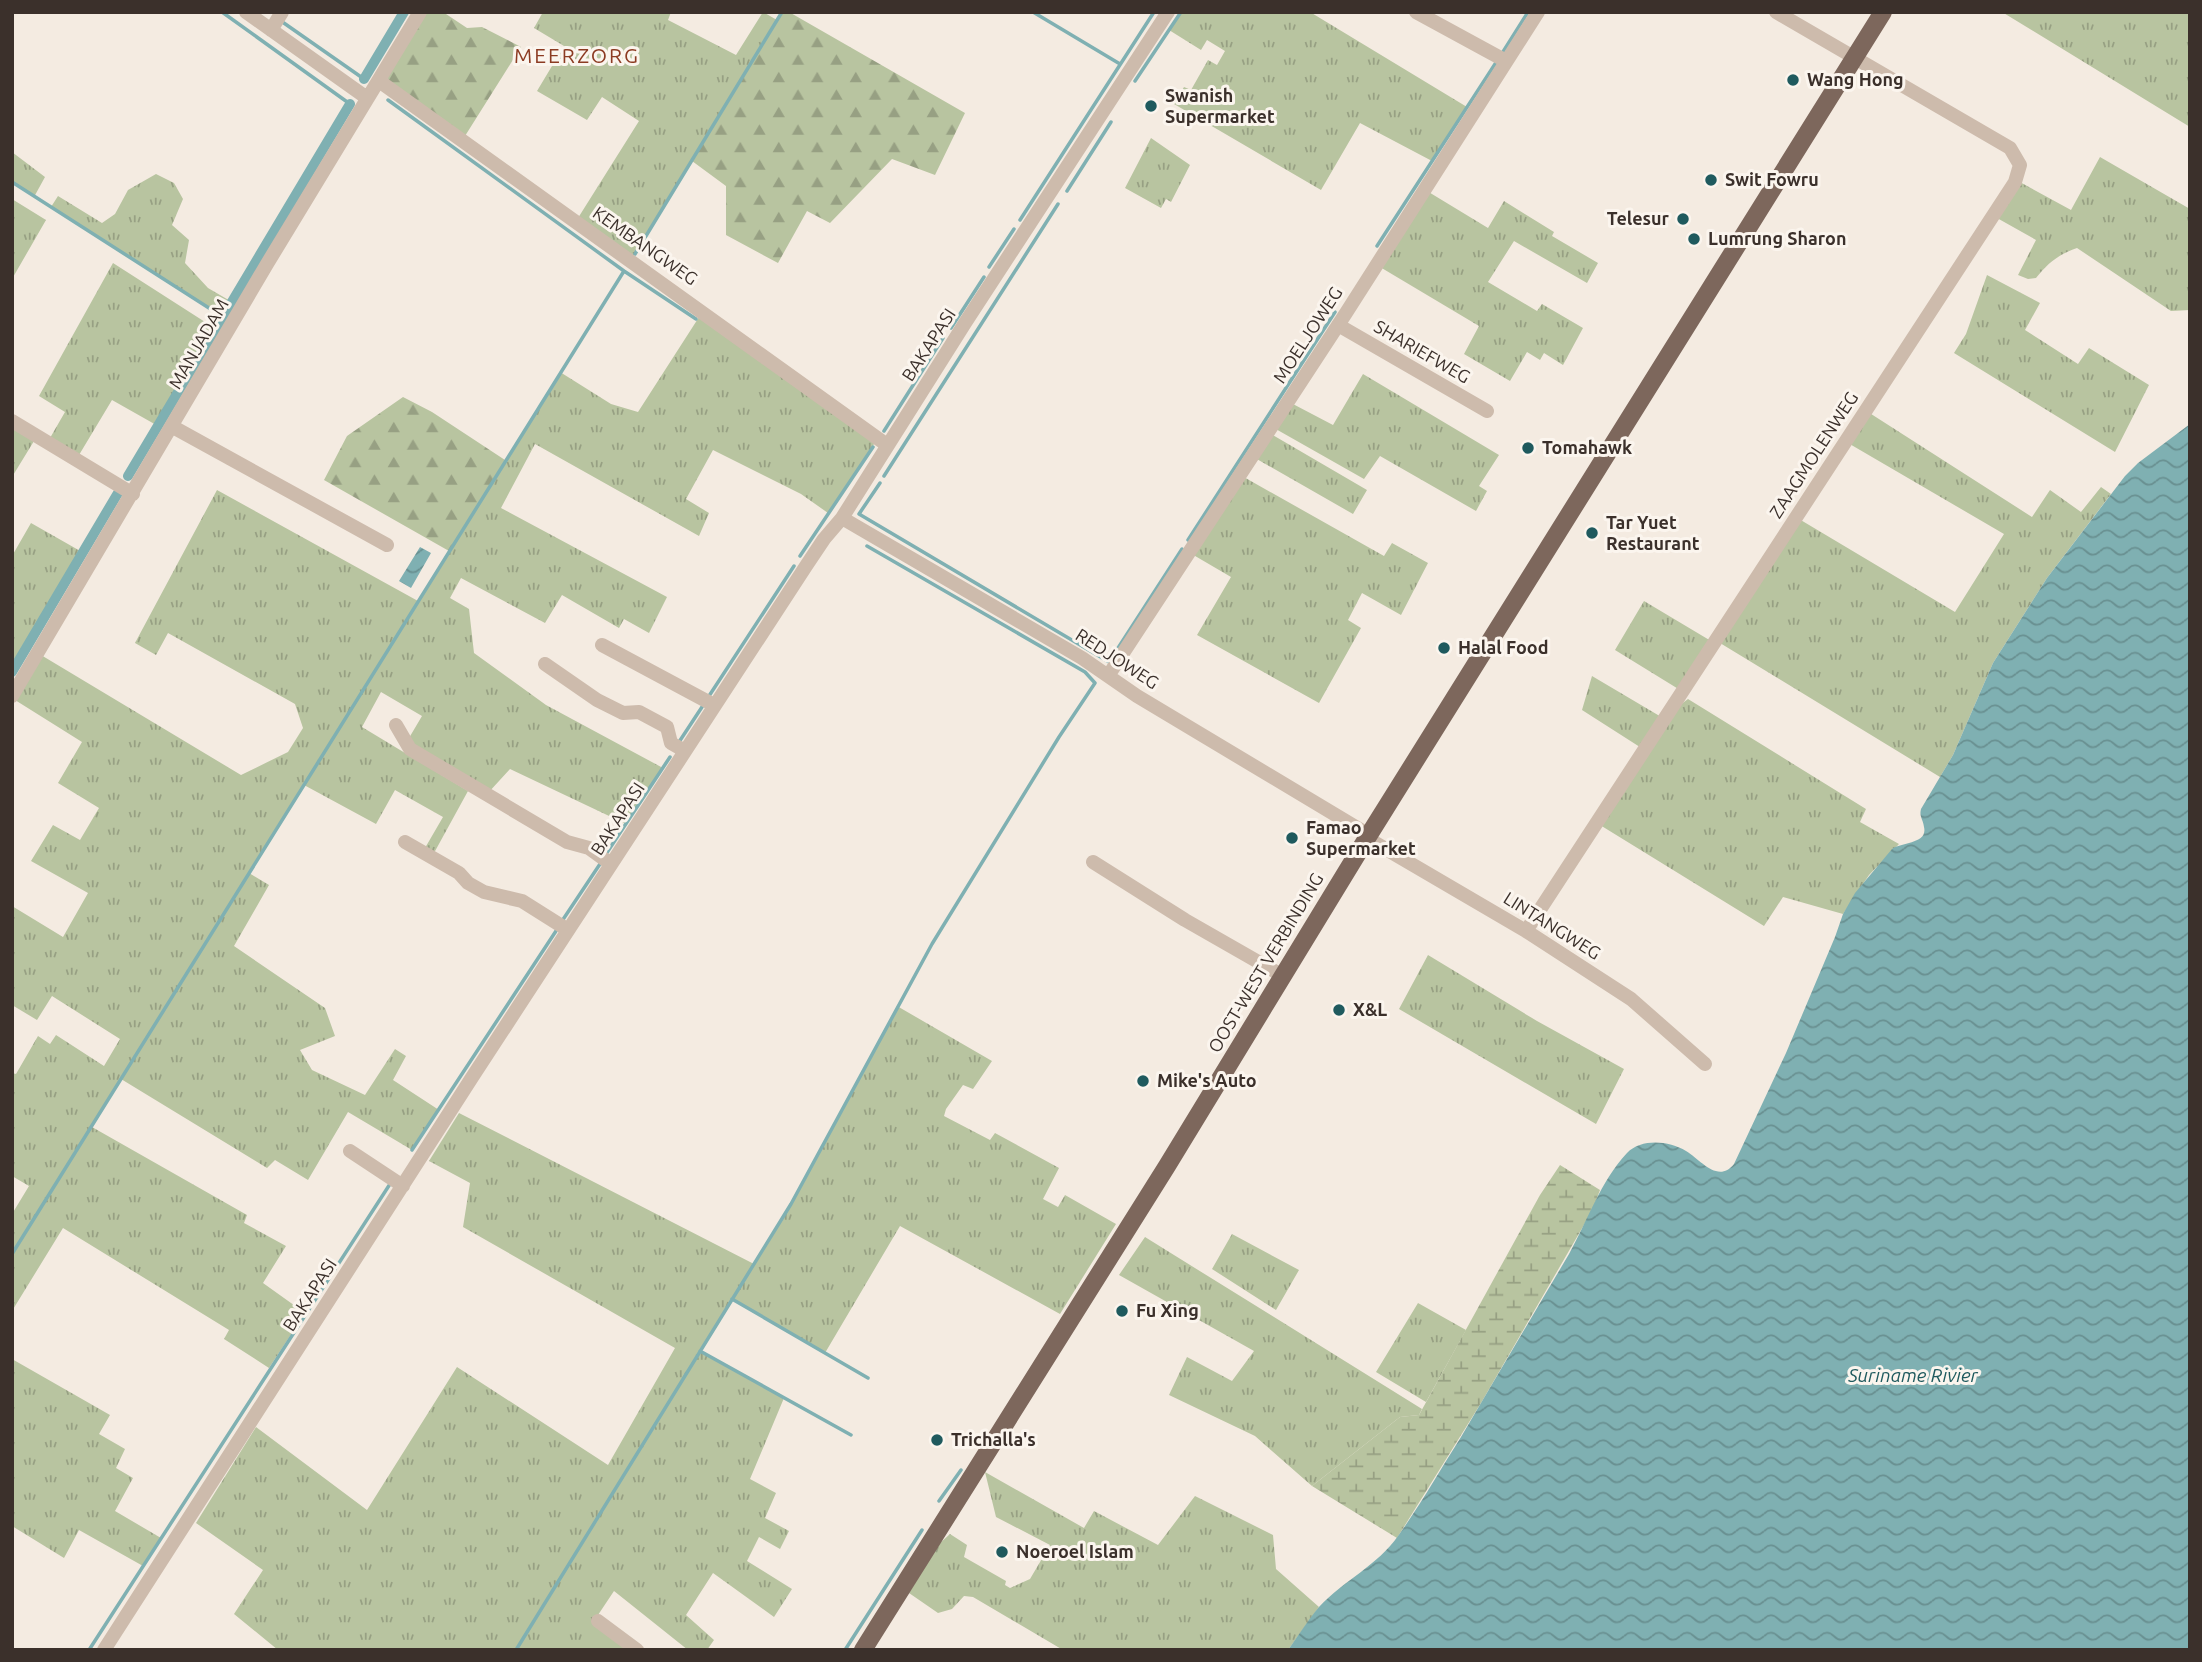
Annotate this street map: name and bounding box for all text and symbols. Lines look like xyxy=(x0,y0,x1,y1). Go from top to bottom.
district label: MEERZORG xyxy=(514,43,640,67)
place label: Wang Hong xyxy=(1807,69,1904,89)
marker: Wang Hong xyxy=(1785,72,1801,88)
place label: Swanish Supermarket xyxy=(1165,85,1275,126)
marker: Swanish Supermarket xyxy=(1143,98,1159,114)
place label: Swit Fowru xyxy=(1725,169,1819,189)
marker: Swit Fowru xyxy=(1703,172,1719,188)
street label: KEMBANGWEG xyxy=(589,202,702,289)
place label: Telesur xyxy=(1607,208,1670,228)
marker: Telesur xyxy=(1675,211,1691,227)
place label: Lumrung Sharon xyxy=(1708,228,1846,248)
marker: Lumrung Sharon xyxy=(1686,231,1702,247)
street label: MOELJOWEG xyxy=(1269,283,1346,386)
street label: MANJADAM xyxy=(164,295,232,392)
street label: BAKAPASI xyxy=(897,304,959,384)
street label: SHARIEFWEG xyxy=(1371,316,1474,387)
street label: ZAAGMOLENWEG xyxy=(1765,388,1861,521)
place label: Tomahawk xyxy=(1542,437,1632,457)
marker: Tomahawk xyxy=(1520,440,1536,456)
place label: Tar Yuet Restaurant xyxy=(1606,512,1700,553)
marker: Tar Yuet Restaurant xyxy=(1584,525,1600,541)
street label: REDJOWEG xyxy=(1072,624,1163,692)
place label: Halal Food xyxy=(1458,637,1548,657)
marker: Halal Food xyxy=(1436,640,1452,656)
street label: BAKAPASI xyxy=(586,778,648,858)
place label: Famao Supermarket xyxy=(1306,817,1416,858)
marker: Famao Supermarket xyxy=(1284,830,1300,846)
street label: OOST-WEST VERBINDING xyxy=(1204,869,1327,1056)
street label: LINTANGWEG xyxy=(1500,887,1605,963)
place label: X&L xyxy=(1353,999,1387,1019)
marker: X&L xyxy=(1331,1002,1347,1018)
place label: Mike's Auto xyxy=(1157,1070,1257,1090)
marker: Mike's Auto xyxy=(1135,1073,1151,1089)
street label: BAKAPASI xyxy=(278,1254,340,1334)
place label: Fu Xing xyxy=(1136,1300,1199,1320)
marker: Fu Xing xyxy=(1114,1303,1130,1319)
water label: Suriname Rivier xyxy=(1847,1364,1978,1386)
place label: Trichalla's xyxy=(951,1429,1036,1449)
marker: Trichalla's xyxy=(929,1432,945,1448)
place label: Noeroel Islam xyxy=(1016,1541,1134,1561)
marker: Noeroel Islam xyxy=(994,1544,1010,1560)

